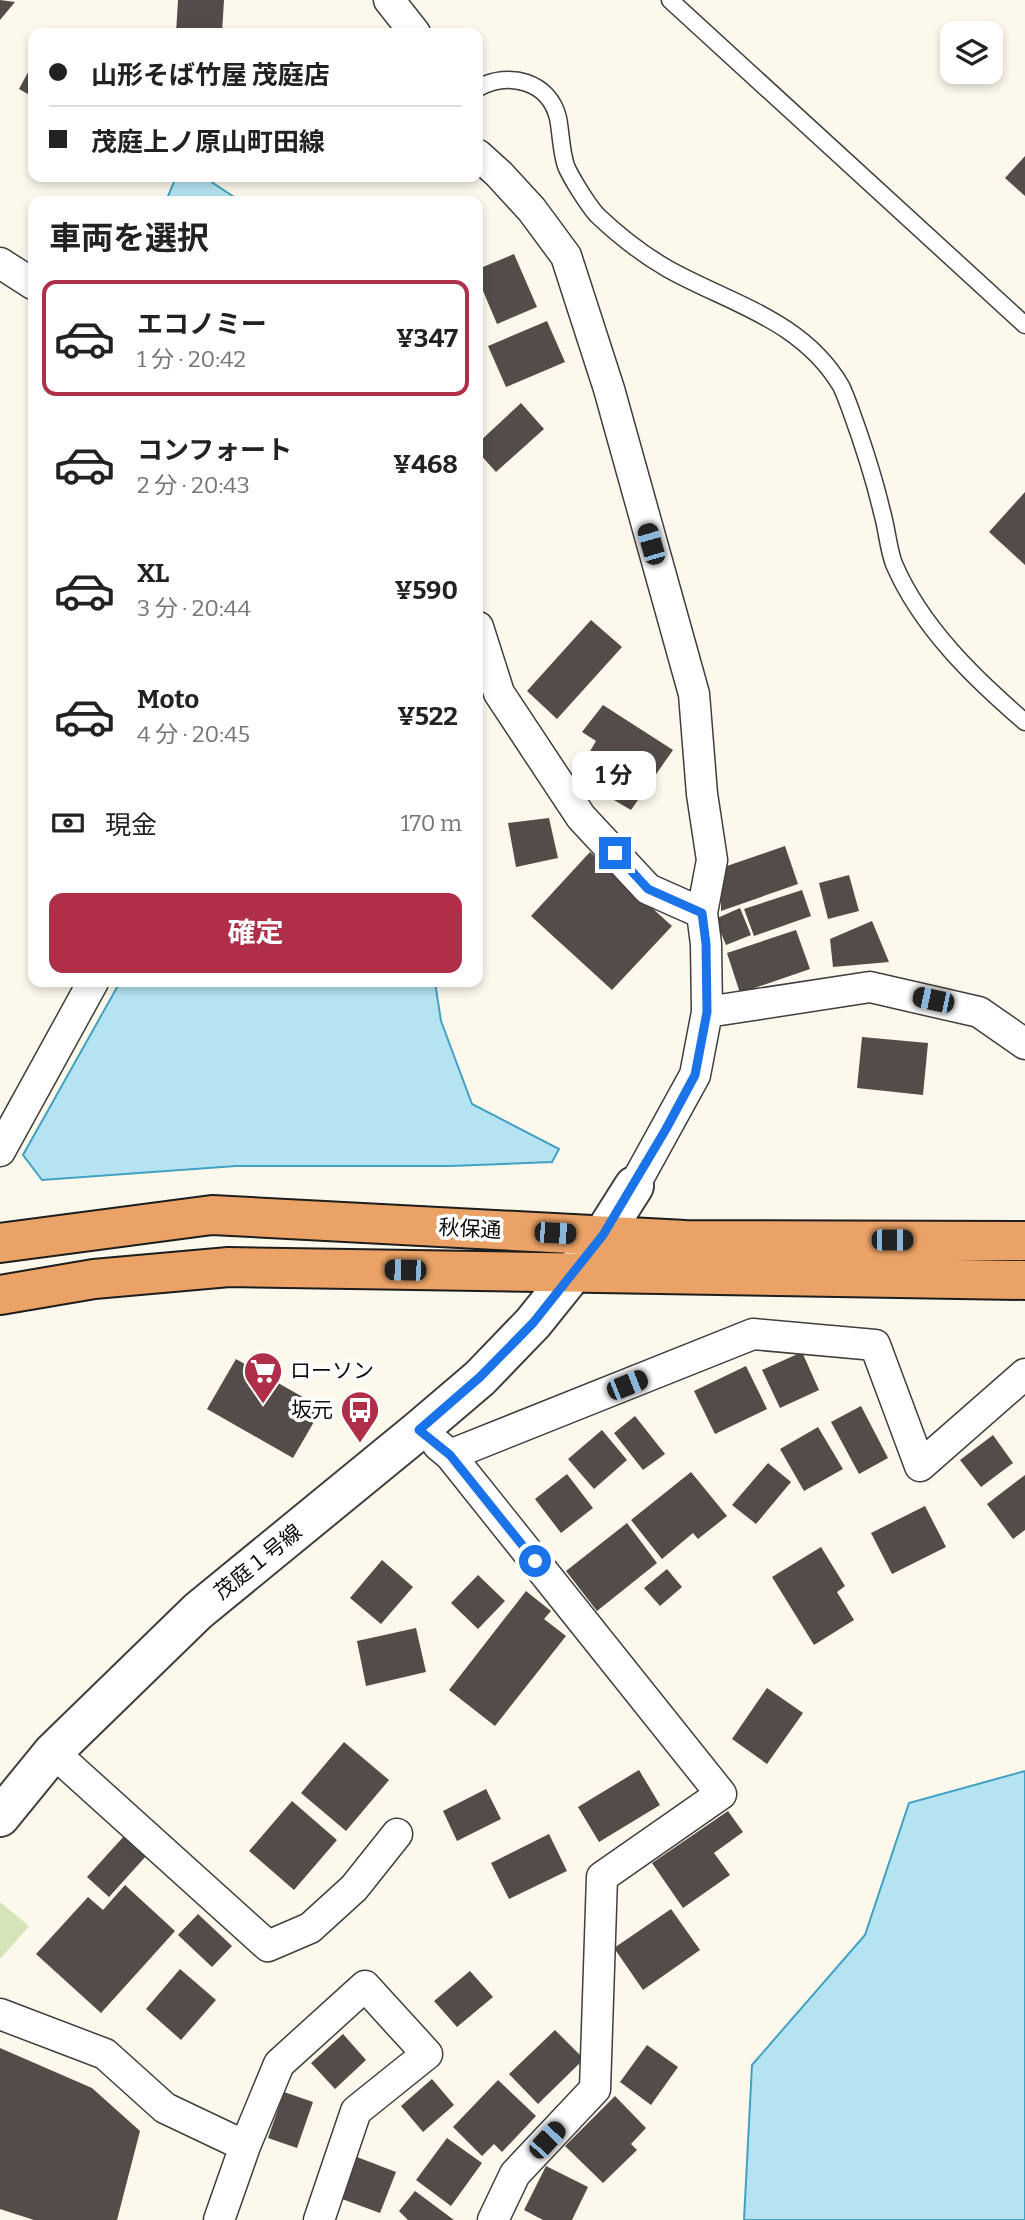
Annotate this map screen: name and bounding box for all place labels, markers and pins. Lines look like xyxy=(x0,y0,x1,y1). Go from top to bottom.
supermarket icon: ローソン xyxy=(242,1350,284,1405)
place label: ローソン xyxy=(290,1358,374,1384)
bus stop icon: 坂元 xyxy=(339,1389,381,1444)
place label: 坂元 xyxy=(291,1397,333,1423)

